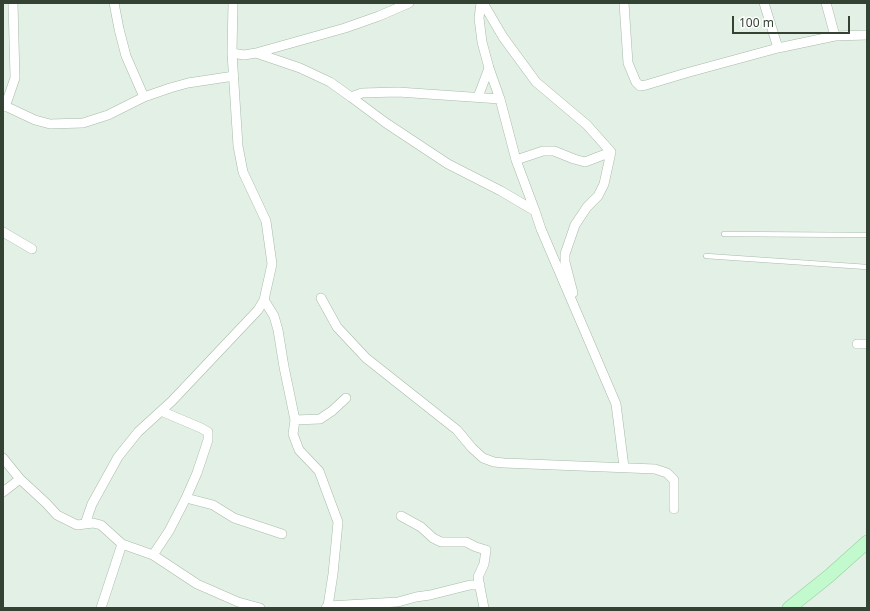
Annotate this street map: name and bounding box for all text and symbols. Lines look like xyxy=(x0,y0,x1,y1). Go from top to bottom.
scale bar xyxy=(734,8,852,34)
text: 100 m xyxy=(739,14,774,31)

